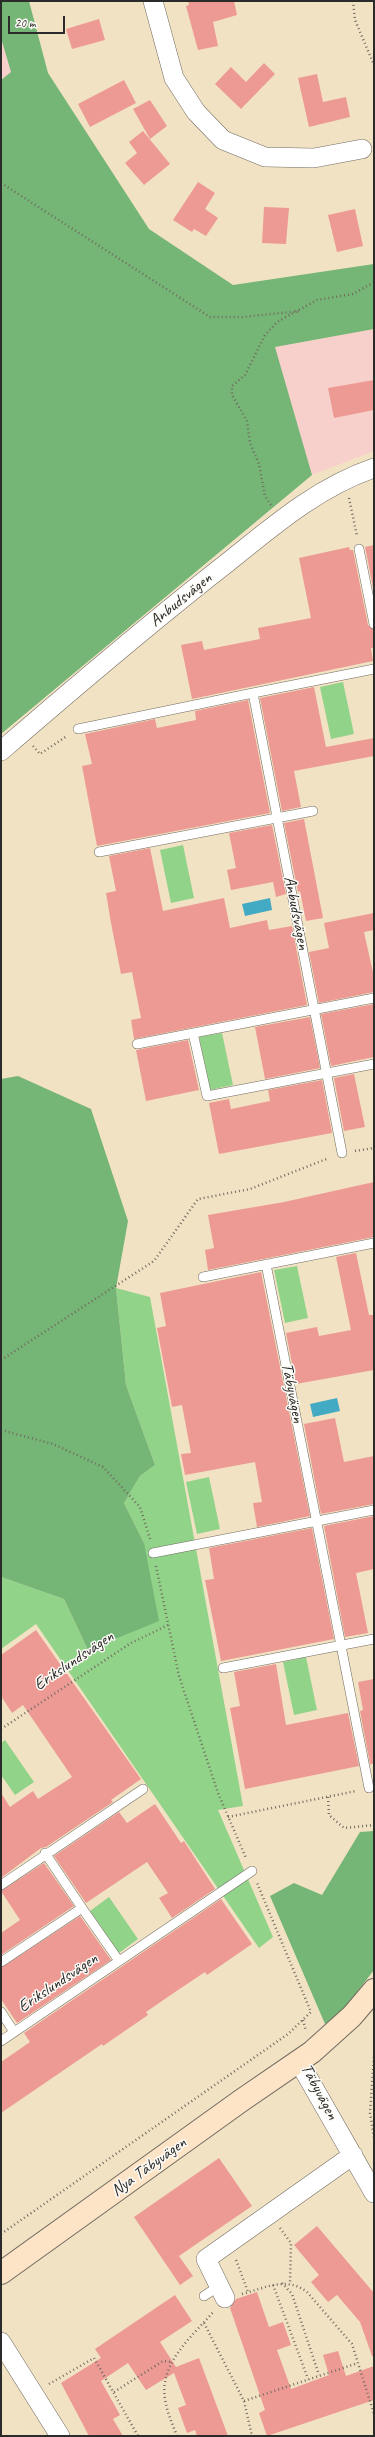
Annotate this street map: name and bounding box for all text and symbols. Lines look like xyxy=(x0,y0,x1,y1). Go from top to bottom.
scale bar xyxy=(10,8,67,34)
text: 20 m xyxy=(15,15,35,31)
street label: Anbudsvägen xyxy=(146,569,216,631)
street label: Anbudsvägen xyxy=(279,875,313,951)
street label: Täbyvägen xyxy=(276,1361,308,1425)
street label: Erikslundsvägen xyxy=(30,1627,118,1695)
street label: Erikslundsvägen xyxy=(14,1949,102,2017)
street label: Täbyvägen xyxy=(296,2060,342,2124)
street label: Nya Täbyvägen xyxy=(107,2133,191,2201)

